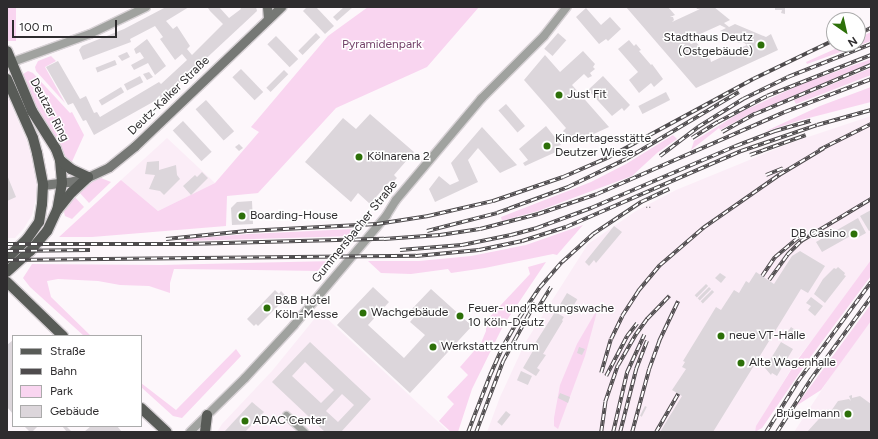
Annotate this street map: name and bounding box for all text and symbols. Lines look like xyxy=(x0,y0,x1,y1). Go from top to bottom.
scale bar xyxy=(14,12,119,38)
north arrow xyxy=(826,12,866,52)
text: 100 m xyxy=(19,20,53,34)
place label: Stadthaus Deutz (Ostgebäude) xyxy=(663,31,753,59)
text: N xyxy=(845,34,860,49)
park label: Pyramidenpark xyxy=(342,38,422,52)
marker: Stadthaus Deutz (Ostgebäude) xyxy=(756,40,766,50)
street label: Deutz-Kalker Straße xyxy=(125,53,213,139)
street label: Deutzer Ring xyxy=(26,76,72,144)
place label: Just Fit xyxy=(567,88,607,102)
marker: Just Fit xyxy=(554,90,564,100)
place label: Kindertagesstätte Deutzer Wiese xyxy=(555,132,651,160)
marker: Kindertagesstätte Deutzer Wiese xyxy=(542,141,552,151)
place label: Kölnarena 2 xyxy=(367,150,430,164)
marker: Kölnarena 2 xyxy=(354,152,364,162)
street label: Gummersbacher Straße xyxy=(309,178,401,286)
place label: Boarding-House xyxy=(250,209,338,223)
marker: Boarding-House xyxy=(237,211,247,221)
place label: DB Casino xyxy=(791,227,846,241)
marker: DB Casino xyxy=(849,229,859,239)
place label: B&B Hotel Köln-Messe xyxy=(275,294,338,322)
place label: Feuer- und Rettungswache 10 Köln-Deutz xyxy=(468,302,614,330)
marker: B&B Hotel Köln-Messe xyxy=(262,303,272,313)
place label: Wachgebäude xyxy=(371,306,448,320)
marker: Wachgebäude xyxy=(358,308,368,318)
marker: Feuer- und Rettungswache 10 Köln-Deutz xyxy=(455,311,465,321)
place label: neue VT-Halle xyxy=(729,329,805,343)
marker: neue VT-Halle xyxy=(716,331,726,341)
legend xyxy=(12,335,142,427)
place label: Werkstattzentrum xyxy=(441,340,538,354)
marker: Werkstattzentrum xyxy=(428,342,438,352)
text: Straße xyxy=(50,344,85,358)
place label: Alte Wagenhalle xyxy=(749,356,836,370)
marker: Alte Wagenhalle xyxy=(736,358,746,368)
text: Bahn xyxy=(50,364,77,378)
text: Park xyxy=(50,384,73,398)
text: Gebäude xyxy=(50,404,99,418)
place label: Brügelmann xyxy=(776,407,840,421)
marker: Brügelmann xyxy=(843,409,853,419)
place label: ADAC Center xyxy=(253,414,326,428)
marker: ADAC Center xyxy=(240,416,250,426)

